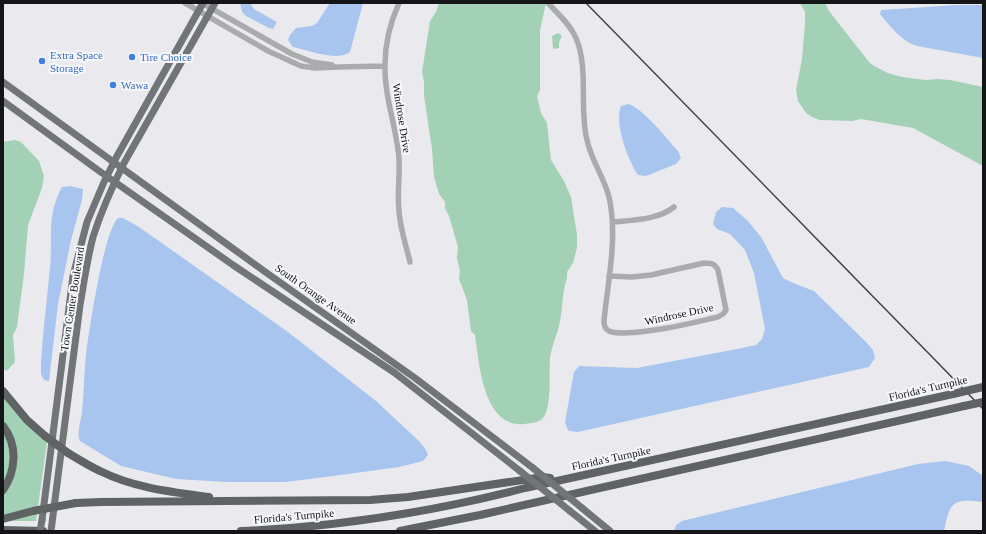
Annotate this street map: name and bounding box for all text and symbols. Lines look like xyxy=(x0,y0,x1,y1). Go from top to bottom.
place label: Extra Space Storage xyxy=(50,49,103,74)
place label: Tire Choice xyxy=(140,51,192,63)
marker: Tire Choice xyxy=(127,52,137,62)
marker: Extra Space Storage xyxy=(37,56,47,66)
place label: Wawa xyxy=(121,79,148,91)
marker: Wawa xyxy=(108,80,118,90)
street label: Windrose Drive xyxy=(391,82,413,154)
street label: Town Center Boulevard xyxy=(58,245,86,352)
street label: South Orange Avenue xyxy=(273,261,359,327)
street label: Windrose Drive xyxy=(643,301,715,327)
street label: Florida's Turnpike xyxy=(887,373,969,403)
street label: Florida's Turnpike xyxy=(570,444,652,472)
street label: Florida's Turnpike xyxy=(253,507,335,525)

